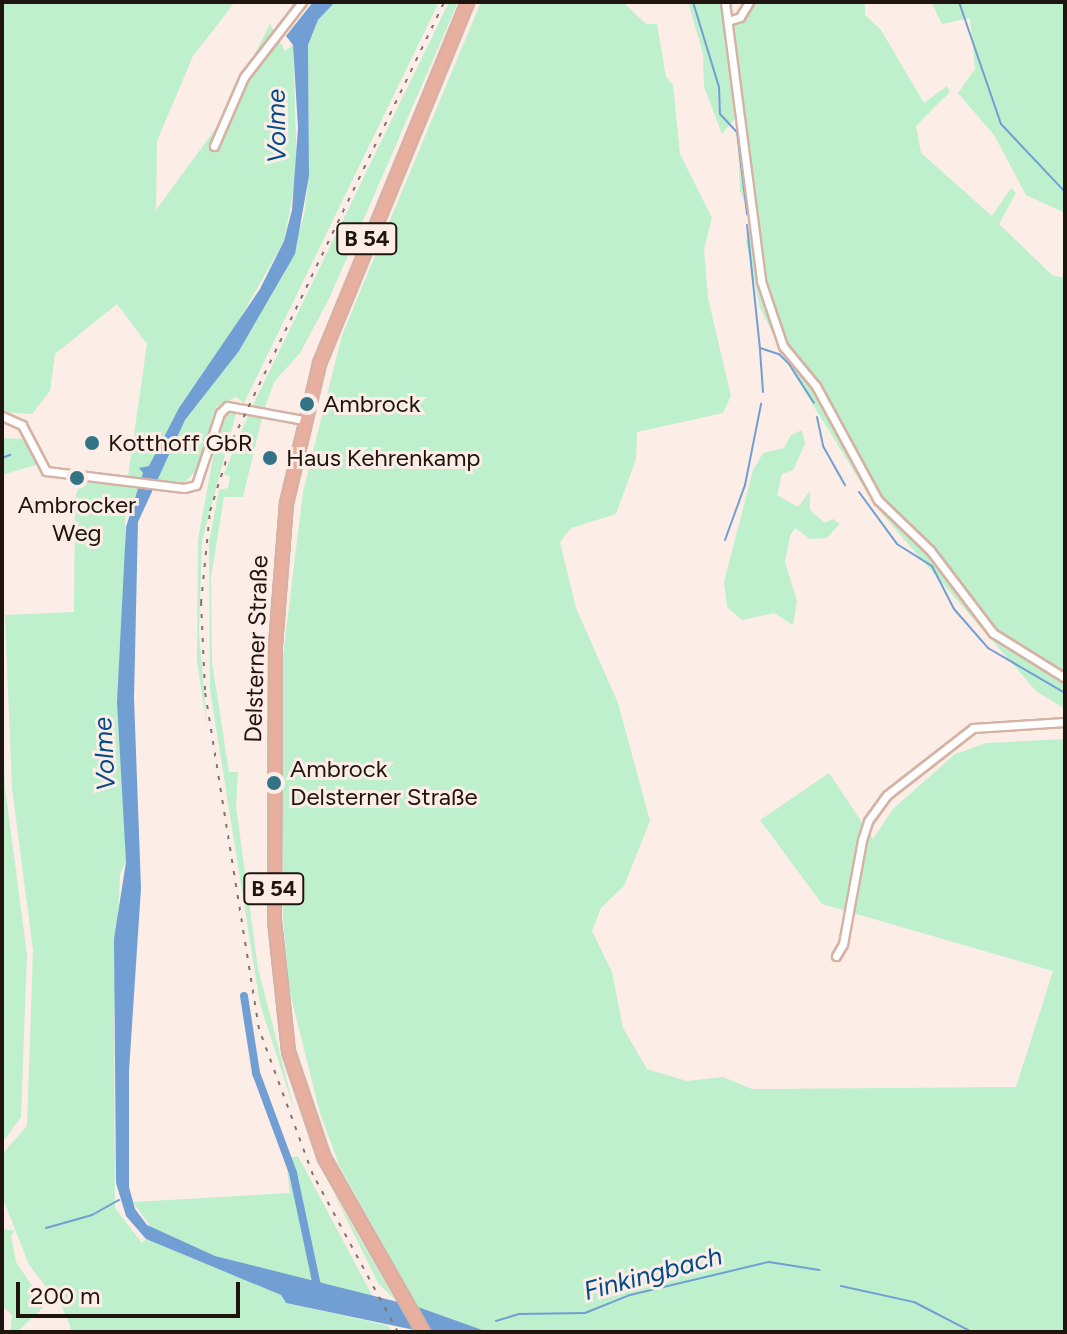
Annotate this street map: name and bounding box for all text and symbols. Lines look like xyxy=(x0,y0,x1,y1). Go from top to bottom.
water label: Volme xyxy=(261,89,293,163)
road number: B 54 xyxy=(335,221,399,257)
place label: Ambrock xyxy=(323,390,420,418)
marker: Ambrock xyxy=(298,395,316,413)
place label: Kotthoff GbR xyxy=(108,429,253,457)
marker: Kotthoff GbR xyxy=(83,434,101,452)
place label: Haus Kehrenkamp xyxy=(286,444,481,472)
marker: Haus Kehrenkamp xyxy=(261,449,279,467)
marker: Ambrocker Weg xyxy=(68,469,86,487)
place label: Ambrocker Weg xyxy=(18,491,136,547)
street label: Delsterner Straße xyxy=(238,555,274,743)
water label: Volme xyxy=(87,716,123,792)
place label: Ambrock Delsterner Straße xyxy=(290,755,478,811)
marker: Ambrock Delsterner Straße xyxy=(265,774,283,792)
road number: B 54 xyxy=(242,871,306,907)
water label: Finkingbach xyxy=(580,1241,726,1307)
scale bar xyxy=(20,1266,244,1316)
text: 200 m xyxy=(30,1281,101,1310)

